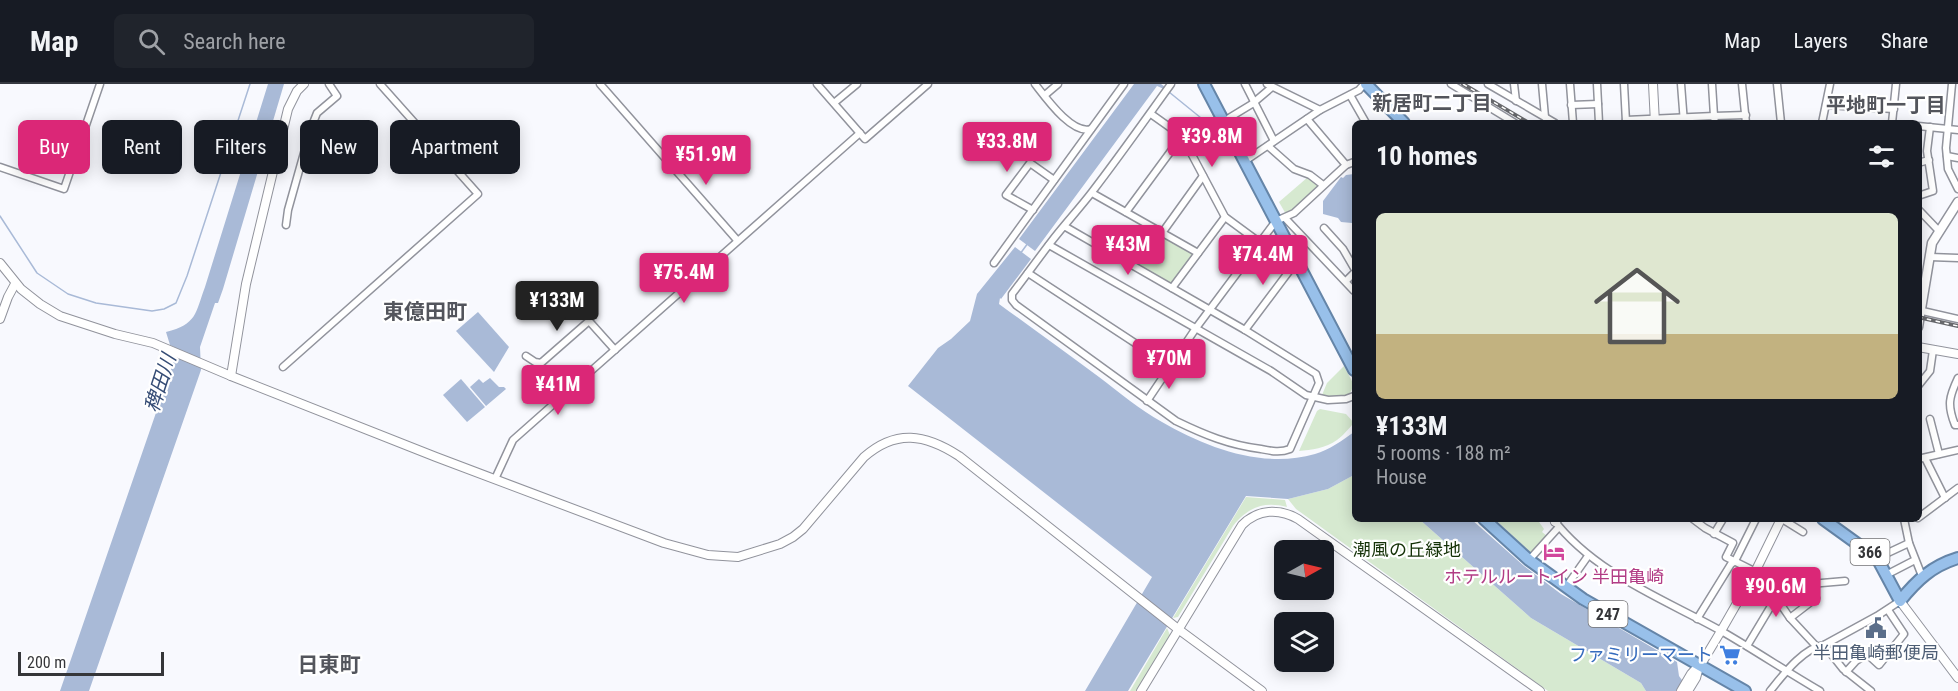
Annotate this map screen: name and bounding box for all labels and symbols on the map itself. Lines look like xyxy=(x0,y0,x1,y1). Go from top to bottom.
district label: 新居町二丁目 xyxy=(1372,91,1492,115)
district label: 平地町一丁目 xyxy=(1826,93,1946,117)
pin: ¥39.8M xyxy=(1163,117,1261,168)
pin: ¥33.8M xyxy=(958,122,1056,173)
pin: ¥51.9M xyxy=(657,135,755,186)
pin: ¥43M xyxy=(1092,225,1164,276)
pin: ¥74.4M xyxy=(1214,235,1312,286)
pin: ¥75.4M xyxy=(635,253,733,304)
pin: ¥133M xyxy=(515,281,599,332)
district label: 東億田町 xyxy=(383,300,467,324)
pin: ¥70M xyxy=(1133,339,1205,390)
water label: 稗田川 xyxy=(139,349,181,415)
pin: ¥41M xyxy=(522,365,594,416)
park label: 潮風の丘緑地 xyxy=(1353,539,1461,560)
road number: 366 xyxy=(1850,539,1890,565)
north arrow xyxy=(1274,540,1334,600)
hotel icon: ホテルルートイン 半田亀崎 xyxy=(1542,540,1566,564)
place label: ホテルルートイン 半田亀崎 xyxy=(1444,566,1664,587)
pin: ¥90.6M xyxy=(1727,567,1825,618)
road number: 247 xyxy=(1588,601,1628,627)
public building icon: 半田亀崎郵便局 xyxy=(1864,616,1888,640)
place label: 半田亀崎郵便局 xyxy=(1813,642,1939,663)
supermarket icon: ファミリーマート xyxy=(1718,643,1742,667)
place label: ファミリーマート xyxy=(1569,644,1713,665)
scale bar xyxy=(18,649,164,676)
district label: 日東町 xyxy=(298,653,361,677)

